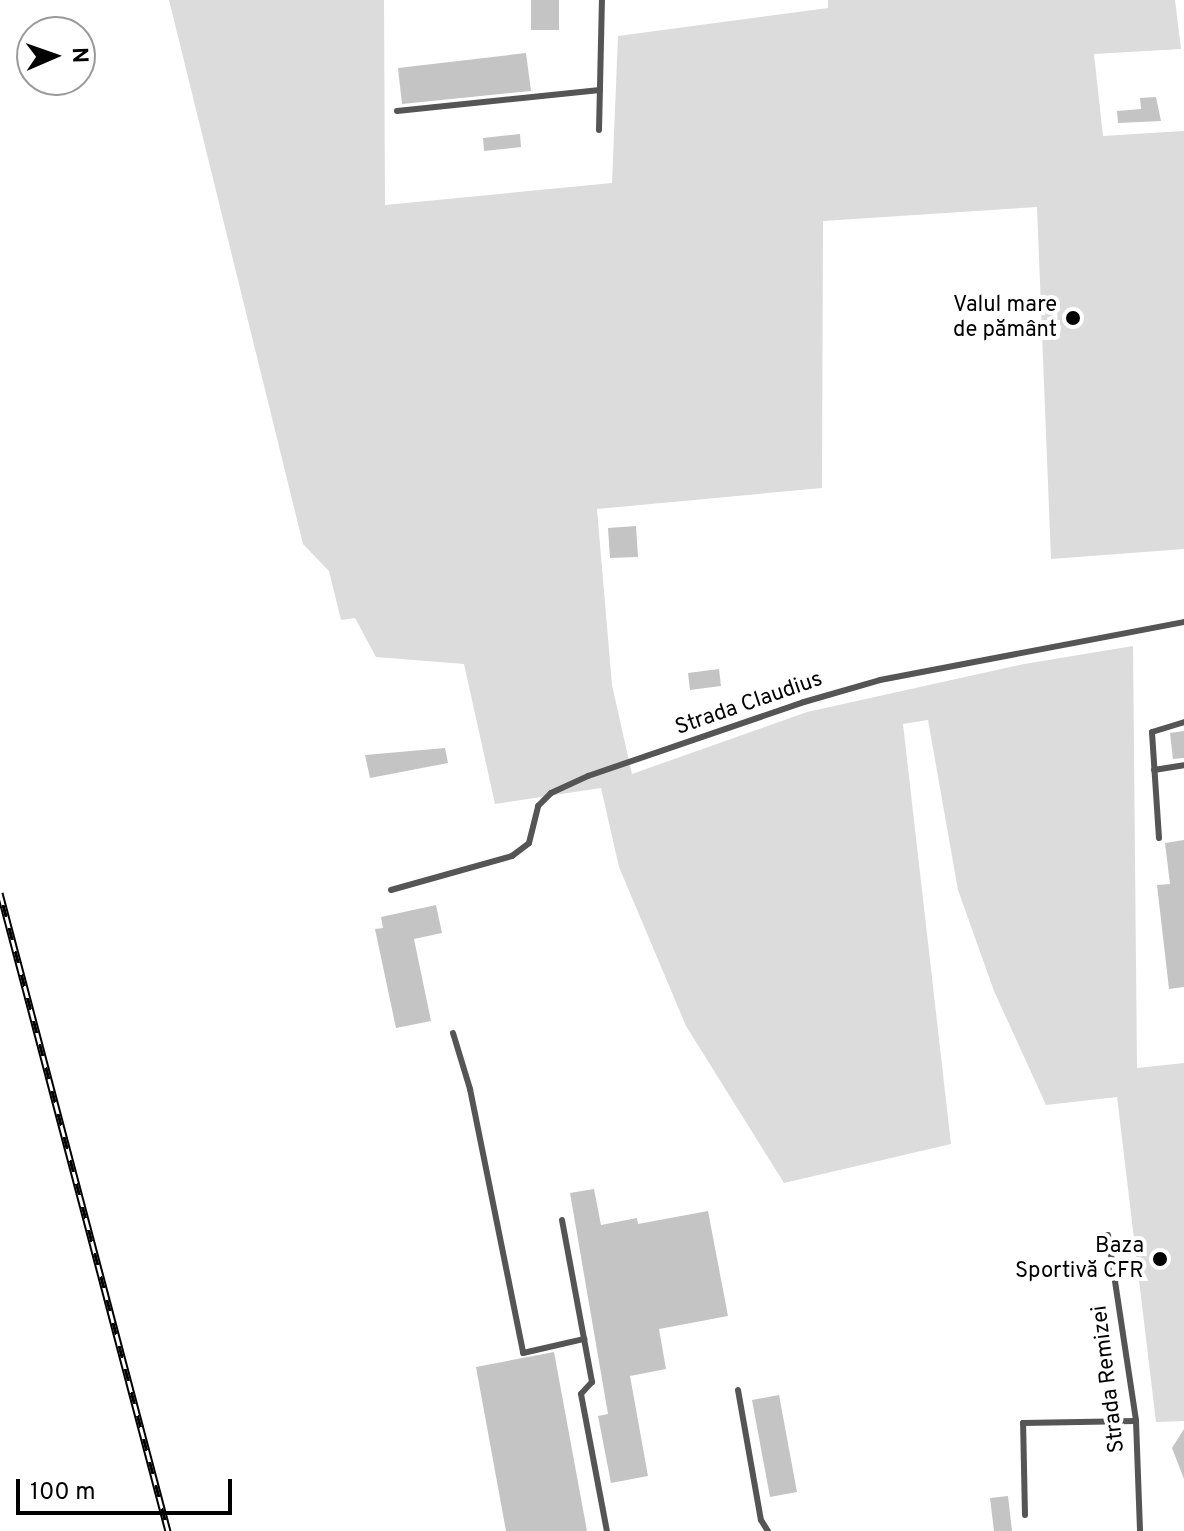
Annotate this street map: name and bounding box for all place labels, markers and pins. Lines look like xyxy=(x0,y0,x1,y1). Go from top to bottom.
place label: Valul mare de pământ xyxy=(953,292,1057,344)
marker: Valul mare de pământ xyxy=(1064,309,1082,327)
place label: Baza Sportivă CFR xyxy=(1015,1233,1144,1284)
marker: Baza Sportivă CFR xyxy=(1151,1250,1169,1268)

